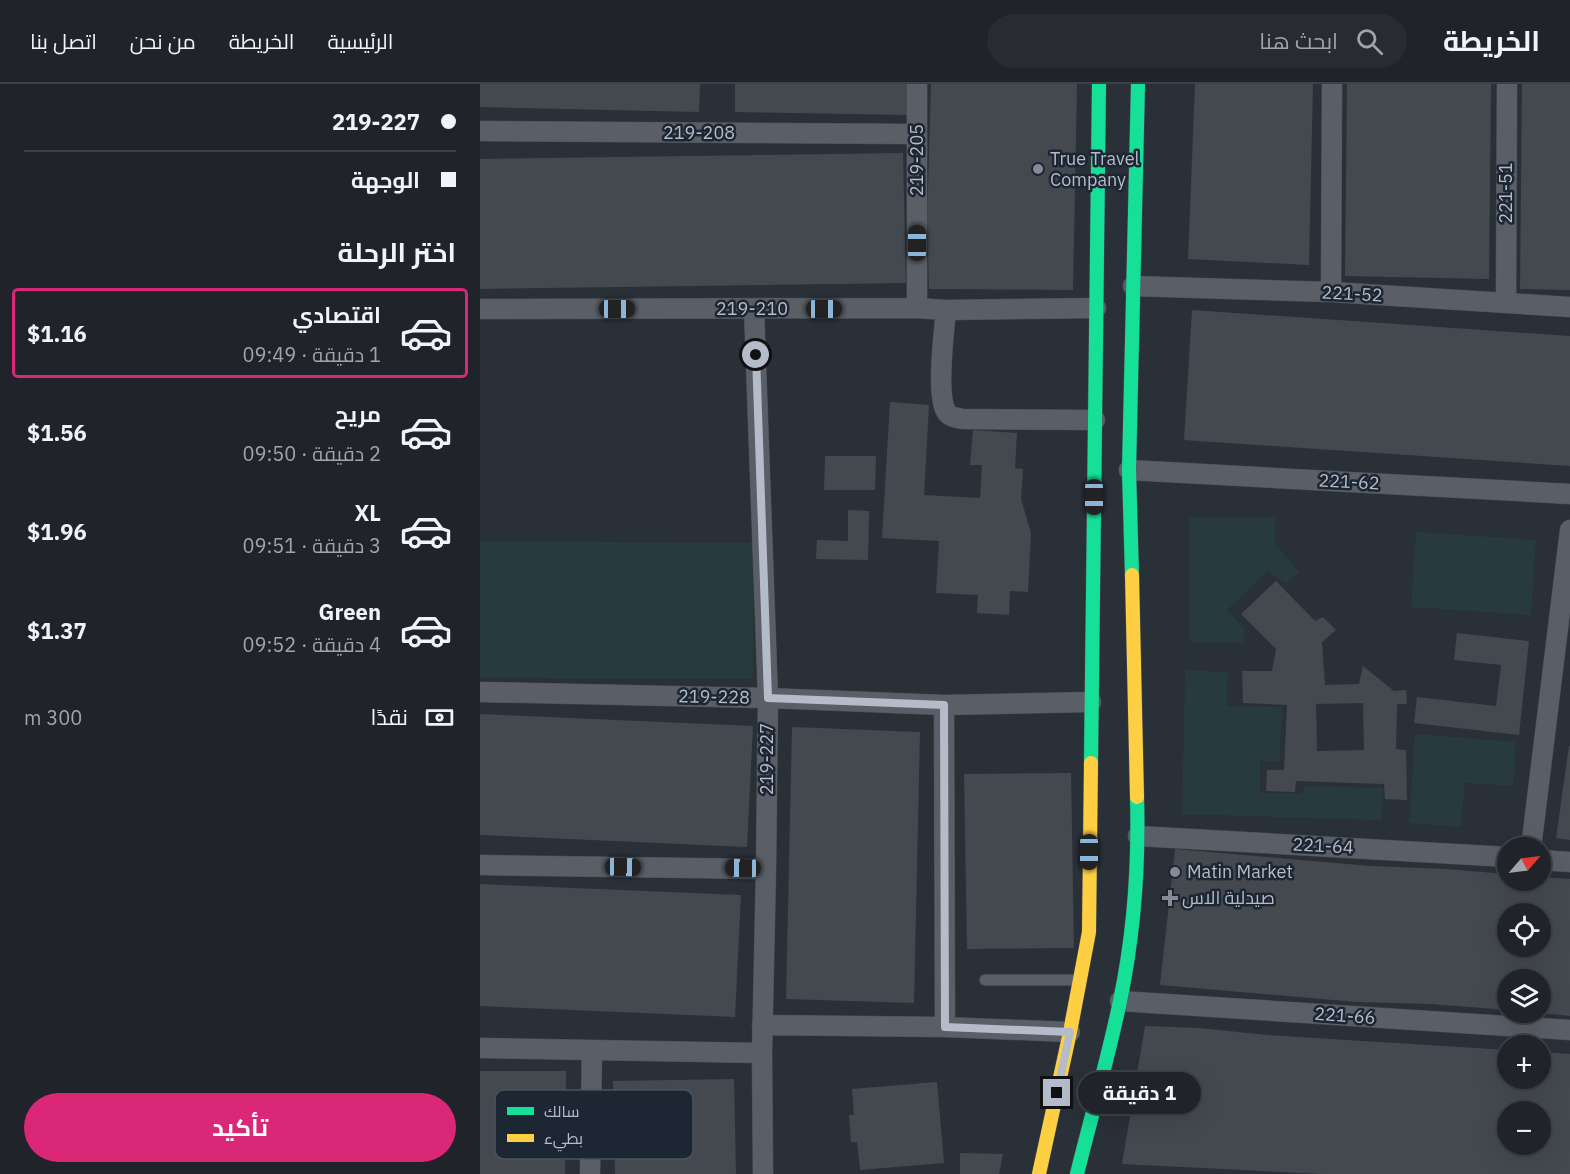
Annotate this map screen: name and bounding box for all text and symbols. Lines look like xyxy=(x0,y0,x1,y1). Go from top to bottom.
search box xyxy=(987,14,1407,68)
text: الخريطة xyxy=(1443,22,1540,59)
icon: search xyxy=(1353,25,1386,58)
text: ابحث هنا xyxy=(1259,26,1338,55)
text: اتصل بنا xyxy=(30,27,97,55)
text: من نحن xyxy=(130,27,196,55)
text: الخريطة xyxy=(229,27,294,55)
text: الرئيسية xyxy=(327,27,393,55)
text: 219-227 xyxy=(332,107,420,136)
street label: 219-208 xyxy=(663,121,735,144)
street label: 219-205 xyxy=(905,124,928,196)
place label: True Travel Company xyxy=(1050,147,1140,191)
marker: True Travel Company xyxy=(1031,162,1045,176)
street label: 221-51 xyxy=(1494,162,1517,224)
text: الوجهة xyxy=(351,165,420,194)
car xyxy=(908,225,926,261)
text: اختر الرحلة xyxy=(337,234,456,269)
street label: 221-52 xyxy=(1321,280,1383,307)
street label: 219-210 xyxy=(716,297,788,320)
text: اقتصادي xyxy=(292,300,381,329)
car xyxy=(599,300,635,318)
car xyxy=(806,300,842,318)
icon: car xyxy=(399,306,453,360)
text: $1.16 xyxy=(27,319,87,348)
text: 1 دقيقة · 09:49 xyxy=(242,341,381,368)
route start xyxy=(742,341,769,368)
text: مريح xyxy=(335,399,381,428)
icon: car xyxy=(399,405,453,459)
text: $1.56 xyxy=(27,418,87,447)
text: 2 دقيقة · 09:50 xyxy=(242,440,381,467)
street label: 221-62 xyxy=(1318,468,1380,495)
car xyxy=(1085,479,1103,515)
text: XL xyxy=(355,498,381,527)
icon: car xyxy=(399,504,453,558)
text: $1.96 xyxy=(27,517,87,546)
text: 3 دقيقة · 09:51 xyxy=(242,532,381,559)
text: Green xyxy=(319,597,381,626)
icon: car xyxy=(399,603,453,657)
text: $1.37 xyxy=(27,616,87,645)
text: 4 دقيقة · 09:52 xyxy=(242,631,381,658)
street label: 219-228 xyxy=(678,684,750,709)
icon: cash xyxy=(423,701,456,734)
text: نقدًا xyxy=(370,702,408,731)
text: 300 m xyxy=(24,704,82,731)
street label: 219-227 xyxy=(755,723,778,795)
street label: 221-64 xyxy=(1292,832,1354,859)
car xyxy=(1080,834,1098,870)
north arrow xyxy=(1497,837,1551,891)
map controls xyxy=(1497,837,1551,1155)
car xyxy=(605,858,641,876)
car xyxy=(725,859,761,877)
place label: Matin Market xyxy=(1187,860,1293,883)
marker: Matin Market xyxy=(1168,865,1182,879)
place label: صيدلية الاس xyxy=(1182,886,1275,909)
marker: صيدلية الاس xyxy=(1163,891,1177,905)
button: locate xyxy=(1497,903,1551,957)
button: layers xyxy=(1497,969,1551,1023)
street label: 221-66 xyxy=(1314,1002,1376,1029)
button: + xyxy=(1497,1035,1551,1089)
callout: 1 دقيقة xyxy=(1078,1072,1201,1114)
route end xyxy=(1043,1079,1070,1106)
text: 1 دقيقة xyxy=(1103,1079,1176,1106)
legend xyxy=(495,1090,693,1159)
button: تأكيد xyxy=(24,1093,456,1162)
text: سالك xyxy=(544,1101,579,1121)
button: − xyxy=(1497,1101,1551,1155)
text: بطيء xyxy=(544,1128,583,1152)

